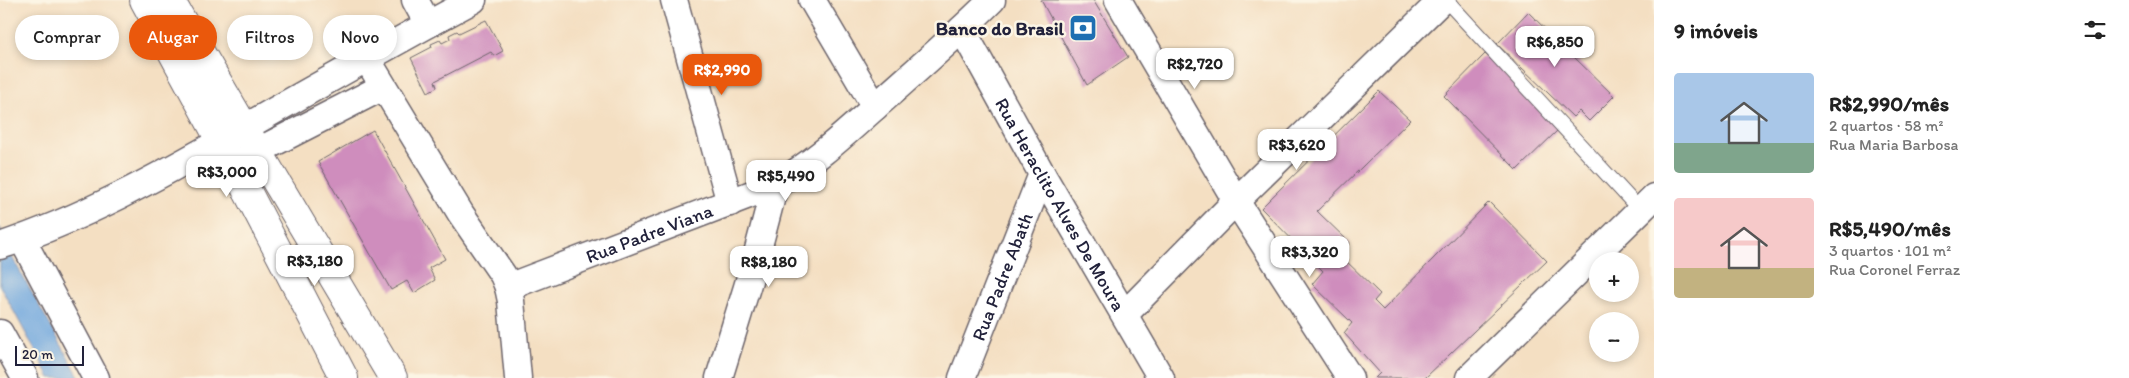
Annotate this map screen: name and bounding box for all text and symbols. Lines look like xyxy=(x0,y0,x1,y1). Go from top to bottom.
bank icon: Banco do Brasil xyxy=(1068,13,1098,43)
chip: Comprar xyxy=(15,15,119,60)
chip: Alugar xyxy=(129,15,217,60)
chip: Filtros xyxy=(227,15,313,60)
chip: Novo xyxy=(323,15,397,60)
icon: filters xyxy=(2081,16,2109,44)
place label: Banco do Brasil xyxy=(936,17,1065,40)
text: 9 imóveis xyxy=(1674,18,1758,43)
pin: R$6,850 xyxy=(1509,26,1601,68)
text: R$6,850 xyxy=(1526,32,1584,51)
pin: R$2,720 xyxy=(1149,48,1241,90)
pin: R$2,990 xyxy=(676,54,768,96)
text: R$2,720 xyxy=(1167,54,1223,73)
text: R$2,990 xyxy=(694,60,750,79)
text: R$2,990/mês xyxy=(1829,91,1949,116)
icon: home xyxy=(1714,93,1774,153)
street label: Rua Heraclito Alves De Moura xyxy=(990,94,1130,315)
text: 2 quartos · 58 m² xyxy=(1829,116,1943,135)
pin: R$3,620 xyxy=(1251,128,1343,171)
text: R$3,620 xyxy=(1268,135,1326,154)
text: Rua Maria Barbosa xyxy=(1829,135,1959,154)
pin: R$3,000 xyxy=(181,156,273,198)
pin: R$5,490 xyxy=(740,160,832,202)
text: R$3,000 xyxy=(197,162,257,181)
text: R$5,490 xyxy=(757,166,815,185)
street label: Rua Padre Viana xyxy=(583,199,716,268)
street label: Rua Padre Abath xyxy=(967,209,1038,344)
text: R$5,490/mês xyxy=(1829,216,1951,241)
icon: home xyxy=(1714,218,1774,278)
pin: R$3,320 xyxy=(1264,236,1356,278)
text: 3 quartos · 101 m² xyxy=(1829,241,1951,260)
text: R$3,320 xyxy=(1281,242,1339,261)
pin: R$3,180 xyxy=(269,244,361,287)
pin: R$8,180 xyxy=(723,246,815,288)
text: R$3,180 xyxy=(287,251,343,270)
text: R$8,180 xyxy=(741,252,797,271)
map controls xyxy=(1589,252,1639,362)
button: + xyxy=(1589,252,1639,302)
text: Rua Coronel Ferraz xyxy=(1829,260,1960,279)
button: − xyxy=(1589,312,1639,362)
scale bar xyxy=(15,343,84,366)
text: 20 m xyxy=(22,346,53,363)

